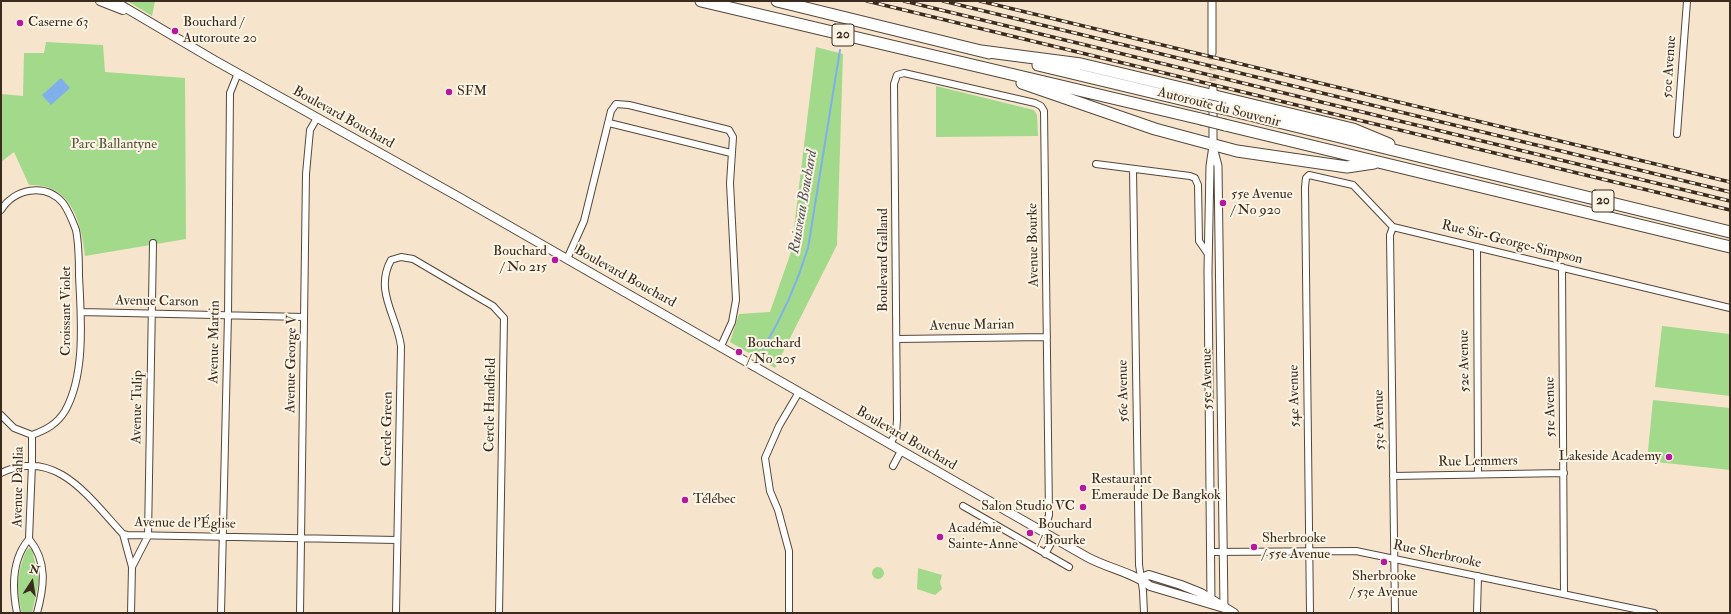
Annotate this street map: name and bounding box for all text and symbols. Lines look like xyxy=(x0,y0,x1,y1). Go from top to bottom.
place label: Caserne 63 xyxy=(28,15,88,31)
place label: Bouchard / Autoroute 20 xyxy=(183,15,257,48)
marker: Caserne 63 xyxy=(15,18,25,28)
road number: 20 xyxy=(832,24,854,46)
marker: Bouchard / Autoroute 20 xyxy=(170,26,180,36)
street label: 50e Avenue xyxy=(1659,35,1681,99)
street label: Boulevard Bouchard xyxy=(289,83,397,153)
place label: SFM xyxy=(457,84,487,100)
street label: Autoroute du Souvenir xyxy=(1156,85,1282,131)
marker: SFM xyxy=(444,87,454,97)
park label: Parc Ballantyne xyxy=(71,137,157,153)
water label: Ruisseau Bouchard xyxy=(786,149,822,255)
place label: 55e Avenue / No 920 xyxy=(1231,187,1293,220)
road number: 20 xyxy=(1592,190,1614,212)
marker: 55e Avenue / No 920 xyxy=(1218,198,1228,208)
street label: Avenue Bourke xyxy=(1025,203,1043,287)
street label: Boulevard Galland xyxy=(876,208,892,312)
street label: Rue Sir-George-Simpson xyxy=(1440,217,1584,269)
street label: Boulevard Bouchard xyxy=(571,242,679,312)
place label: Bouchard / No 215 xyxy=(493,244,547,276)
marker: Bouchard / No 215 xyxy=(550,255,560,265)
street label: Croissant Violet xyxy=(59,266,75,356)
street label: Avenue Carson xyxy=(115,293,199,311)
street label: Avenue Martin xyxy=(206,300,224,384)
street label: Avenue George V xyxy=(283,315,301,413)
street label: Avenue Marian xyxy=(930,317,1014,335)
street label: 52e Avenue xyxy=(1456,330,1474,392)
place label: Bouchard / No 205 xyxy=(747,336,801,368)
marker: Bouchard / No 205 xyxy=(734,347,744,357)
street label: 55e Avenue xyxy=(1199,348,1217,410)
street label: Cercle Handfield xyxy=(482,358,500,452)
street label: 56e Avenue xyxy=(1115,360,1133,422)
street label: 54e Avenue xyxy=(1286,365,1304,427)
street label: Avenue Tulip xyxy=(129,370,147,444)
street label: 51e Avenue xyxy=(1542,377,1560,437)
street label: 53e Avenue xyxy=(1371,389,1389,451)
street label: Cercle Green xyxy=(379,391,397,467)
street label: Boulevard Bouchard xyxy=(853,403,959,475)
street label: Avenue Dahlia xyxy=(10,446,28,528)
place label: Lakeside Academy xyxy=(1559,449,1661,465)
marker: Lakeside Academy xyxy=(1664,452,1674,462)
street label: Rue Lemmers xyxy=(1438,453,1518,471)
place label: Restaurant Emeraude De Bangkok xyxy=(1091,472,1221,504)
marker: Restaurant Emeraude De Bangkok xyxy=(1078,483,1088,493)
place label: Télébec xyxy=(693,492,736,508)
marker: Télébec xyxy=(680,495,690,505)
place label: Salon Studio VC xyxy=(981,499,1075,515)
marker: Salon Studio VC xyxy=(1078,502,1088,512)
street label: Avenue de l'Église xyxy=(134,515,236,533)
place label: Bouchard / Bourke xyxy=(1038,517,1092,550)
place label: Académie Sainte-Anne xyxy=(948,521,1018,554)
marker: Bouchard / Bourke xyxy=(1025,528,1035,538)
place label: Sherbrooke / 55e Avenue xyxy=(1262,531,1330,564)
marker: Académie Sainte-Anne xyxy=(935,532,945,542)
street label: Rue Sherbrooke xyxy=(1391,537,1483,573)
marker: Sherbrooke / 55e Avenue xyxy=(1249,542,1259,552)
marker: Sherbrooke / 53e Avenue xyxy=(1379,557,1389,567)
north arrow xyxy=(12,562,52,602)
text: N xyxy=(28,562,41,577)
place label: Sherbrooke / 53e Avenue xyxy=(1350,569,1418,602)

